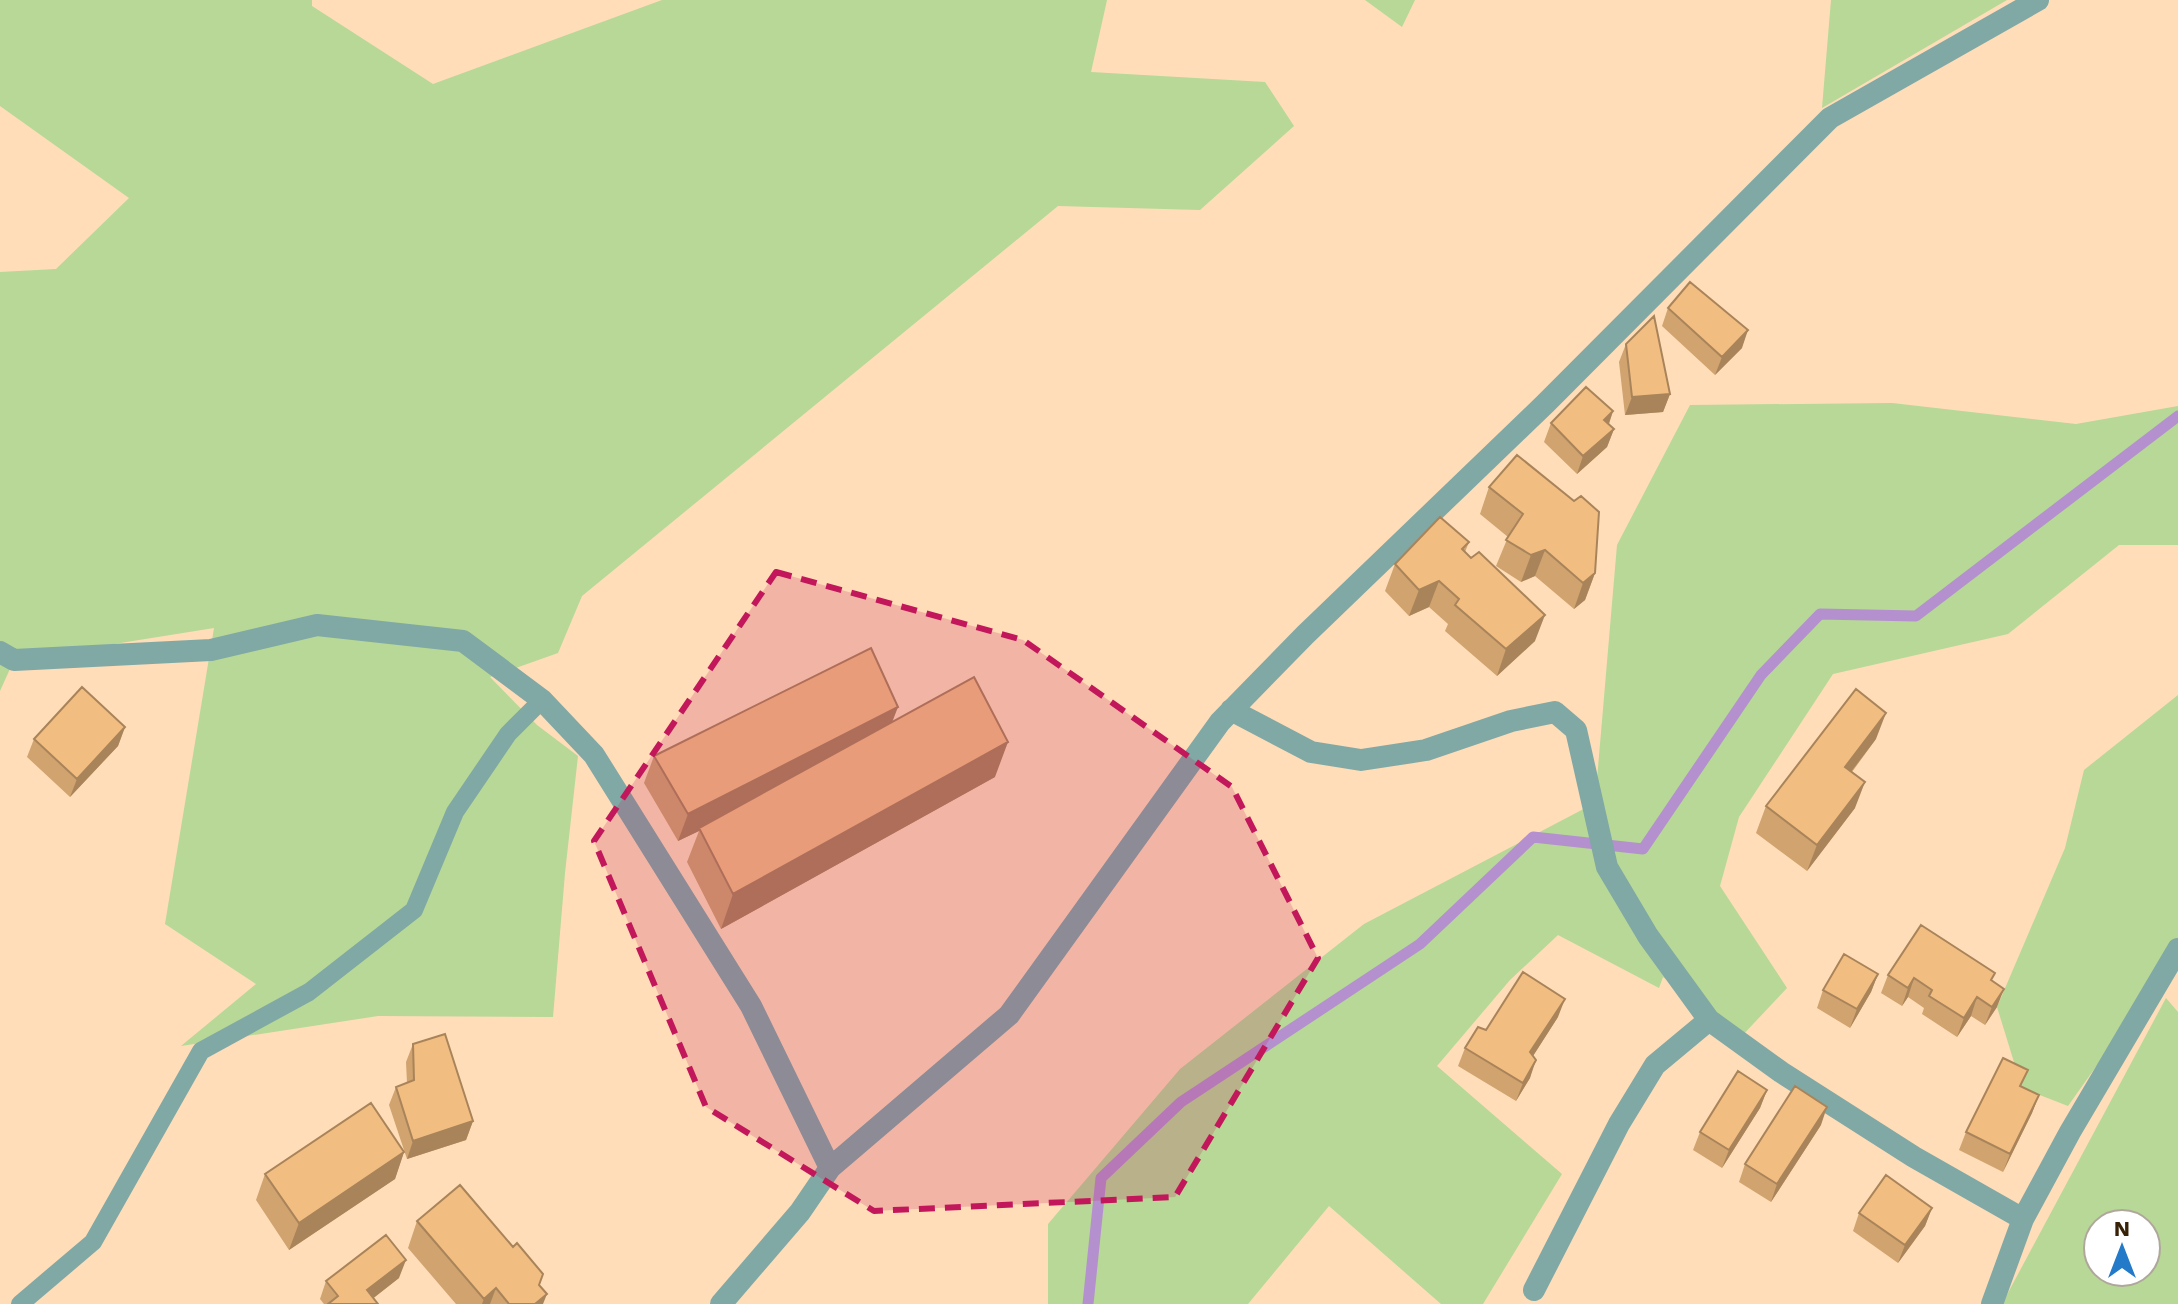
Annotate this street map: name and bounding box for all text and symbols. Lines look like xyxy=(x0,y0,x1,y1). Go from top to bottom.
north arrow xyxy=(2082,1208,2162,1288)
text: N xyxy=(2114,1216,2130,1241)

